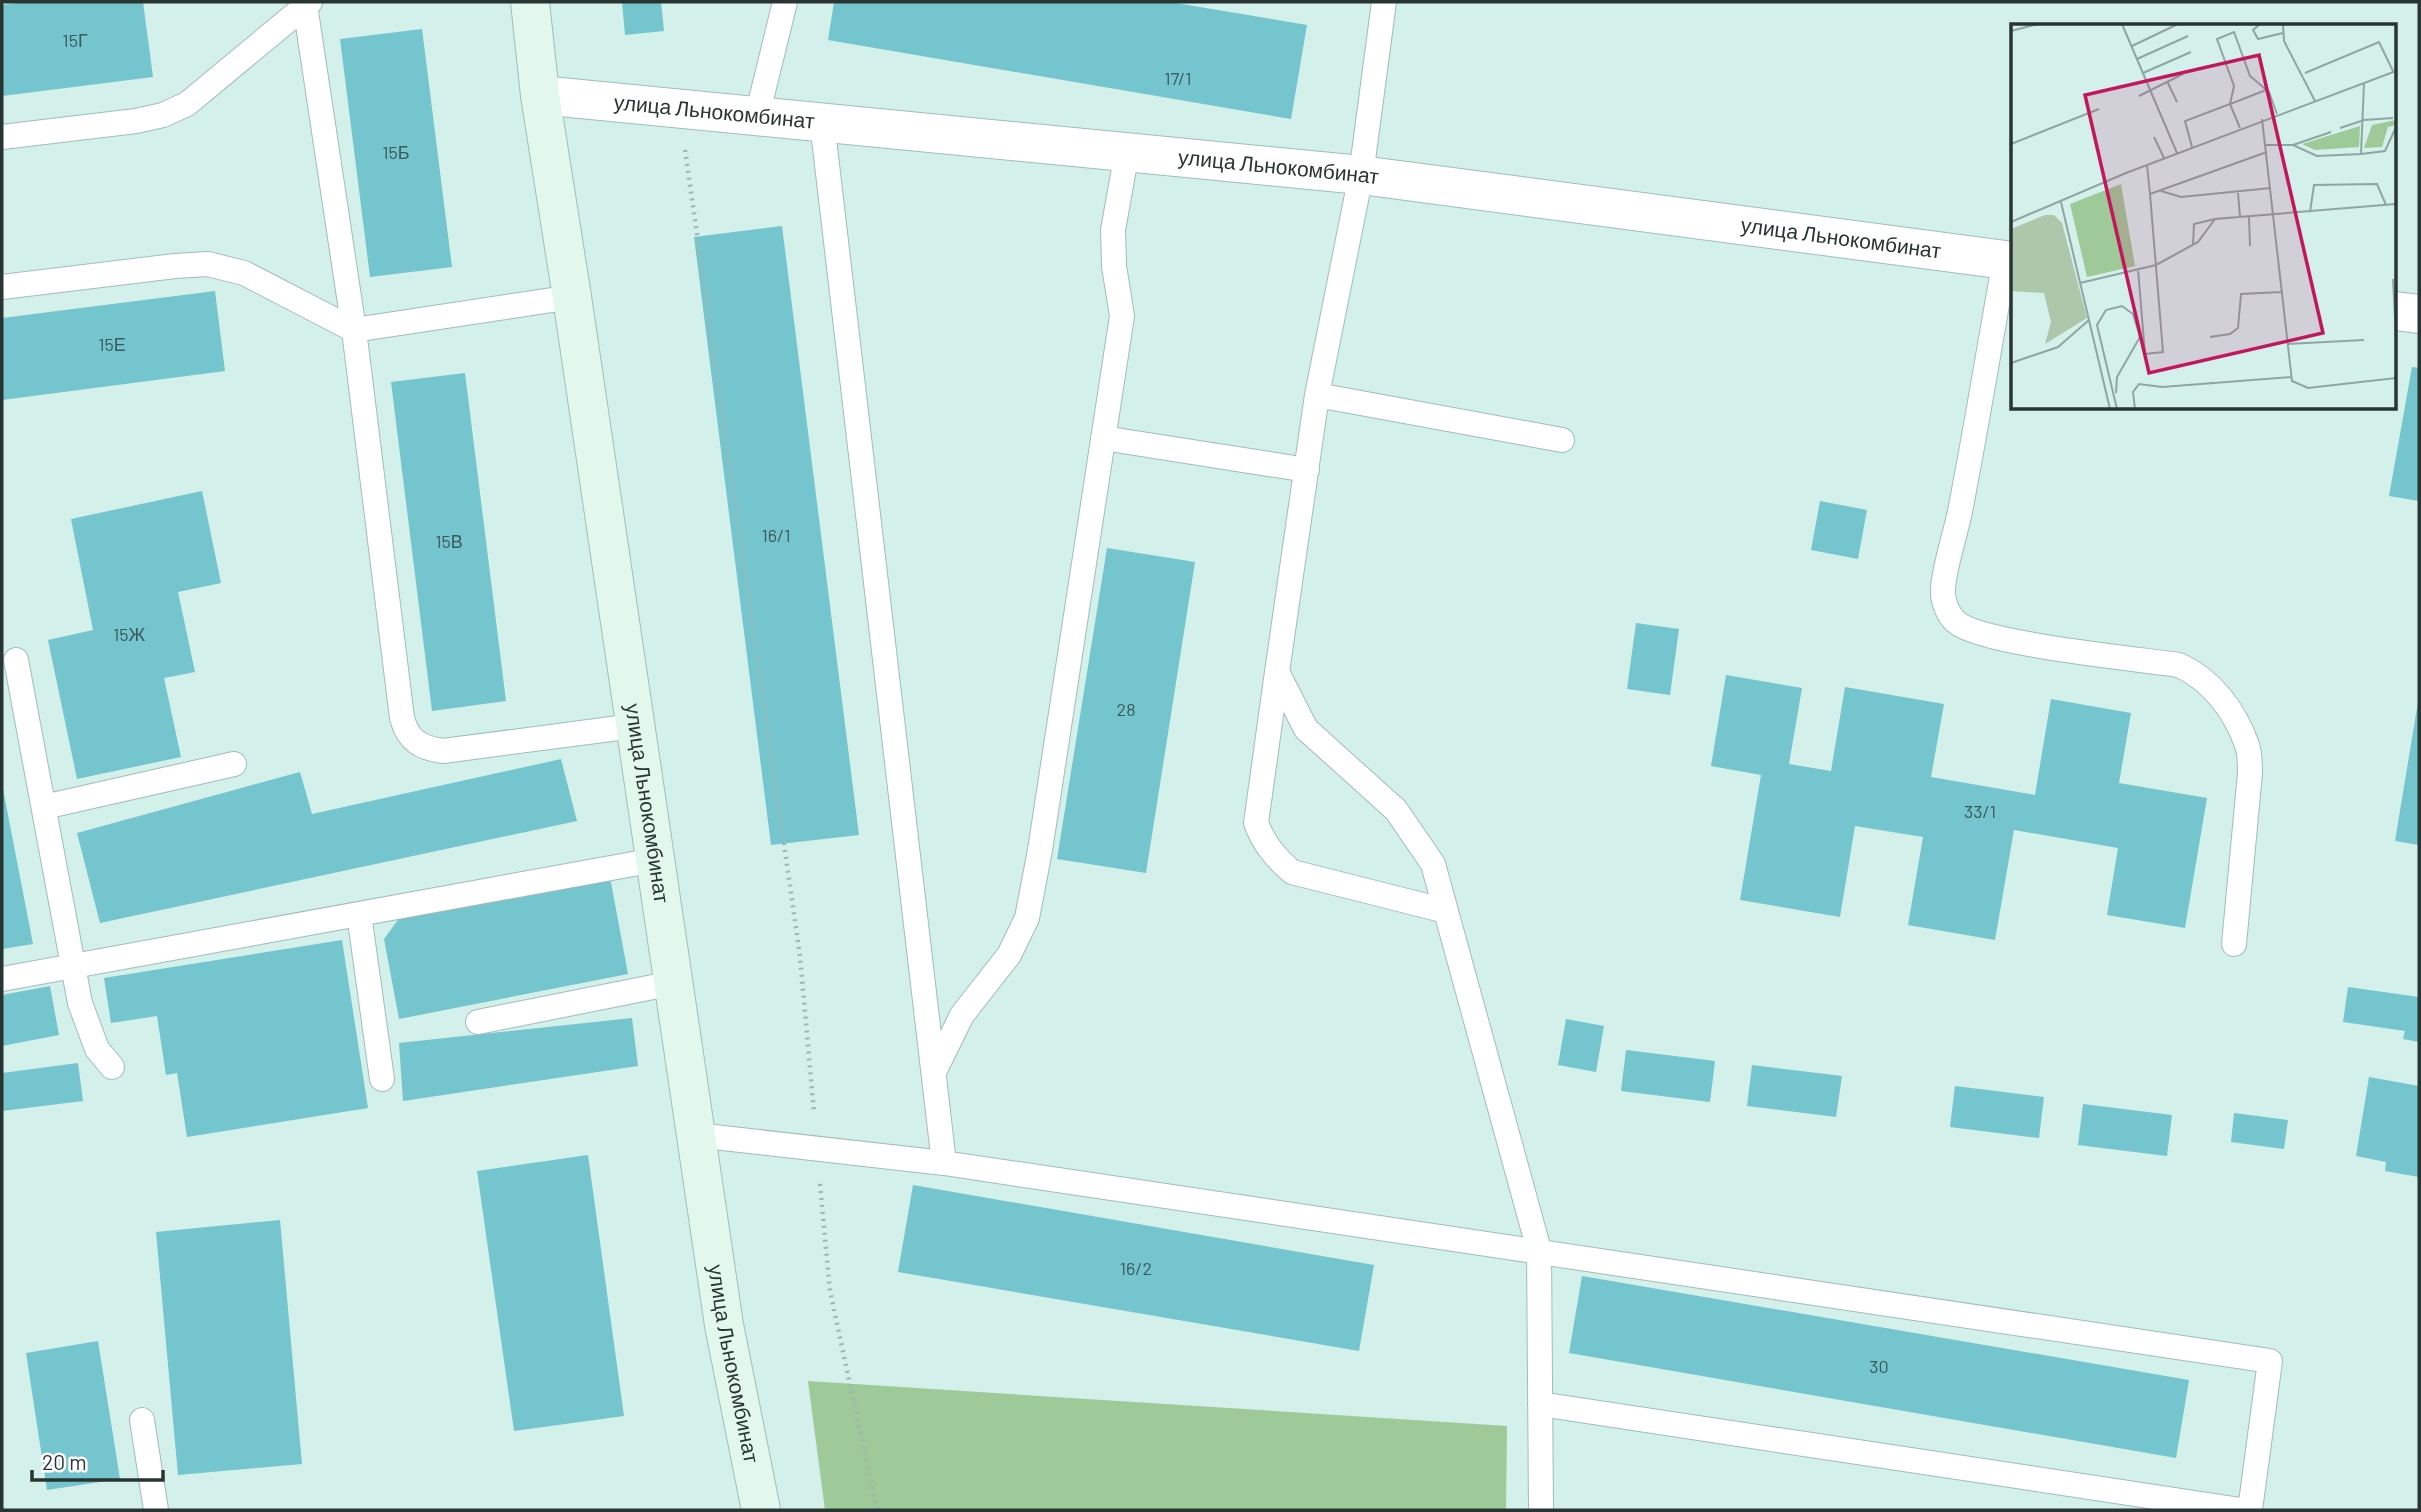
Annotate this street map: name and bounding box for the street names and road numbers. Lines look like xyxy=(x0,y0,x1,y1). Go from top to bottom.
street label: улица Льнокомбинат xyxy=(613,88,816,133)
street label: улица Льнокомбинат xyxy=(1177,143,1381,188)
street label: улица Льнокомбинат xyxy=(1740,211,1943,262)
street label: улица Льнокомбинат xyxy=(621,702,676,905)
street label: улица Льнокомбинат xyxy=(704,1263,765,1465)

